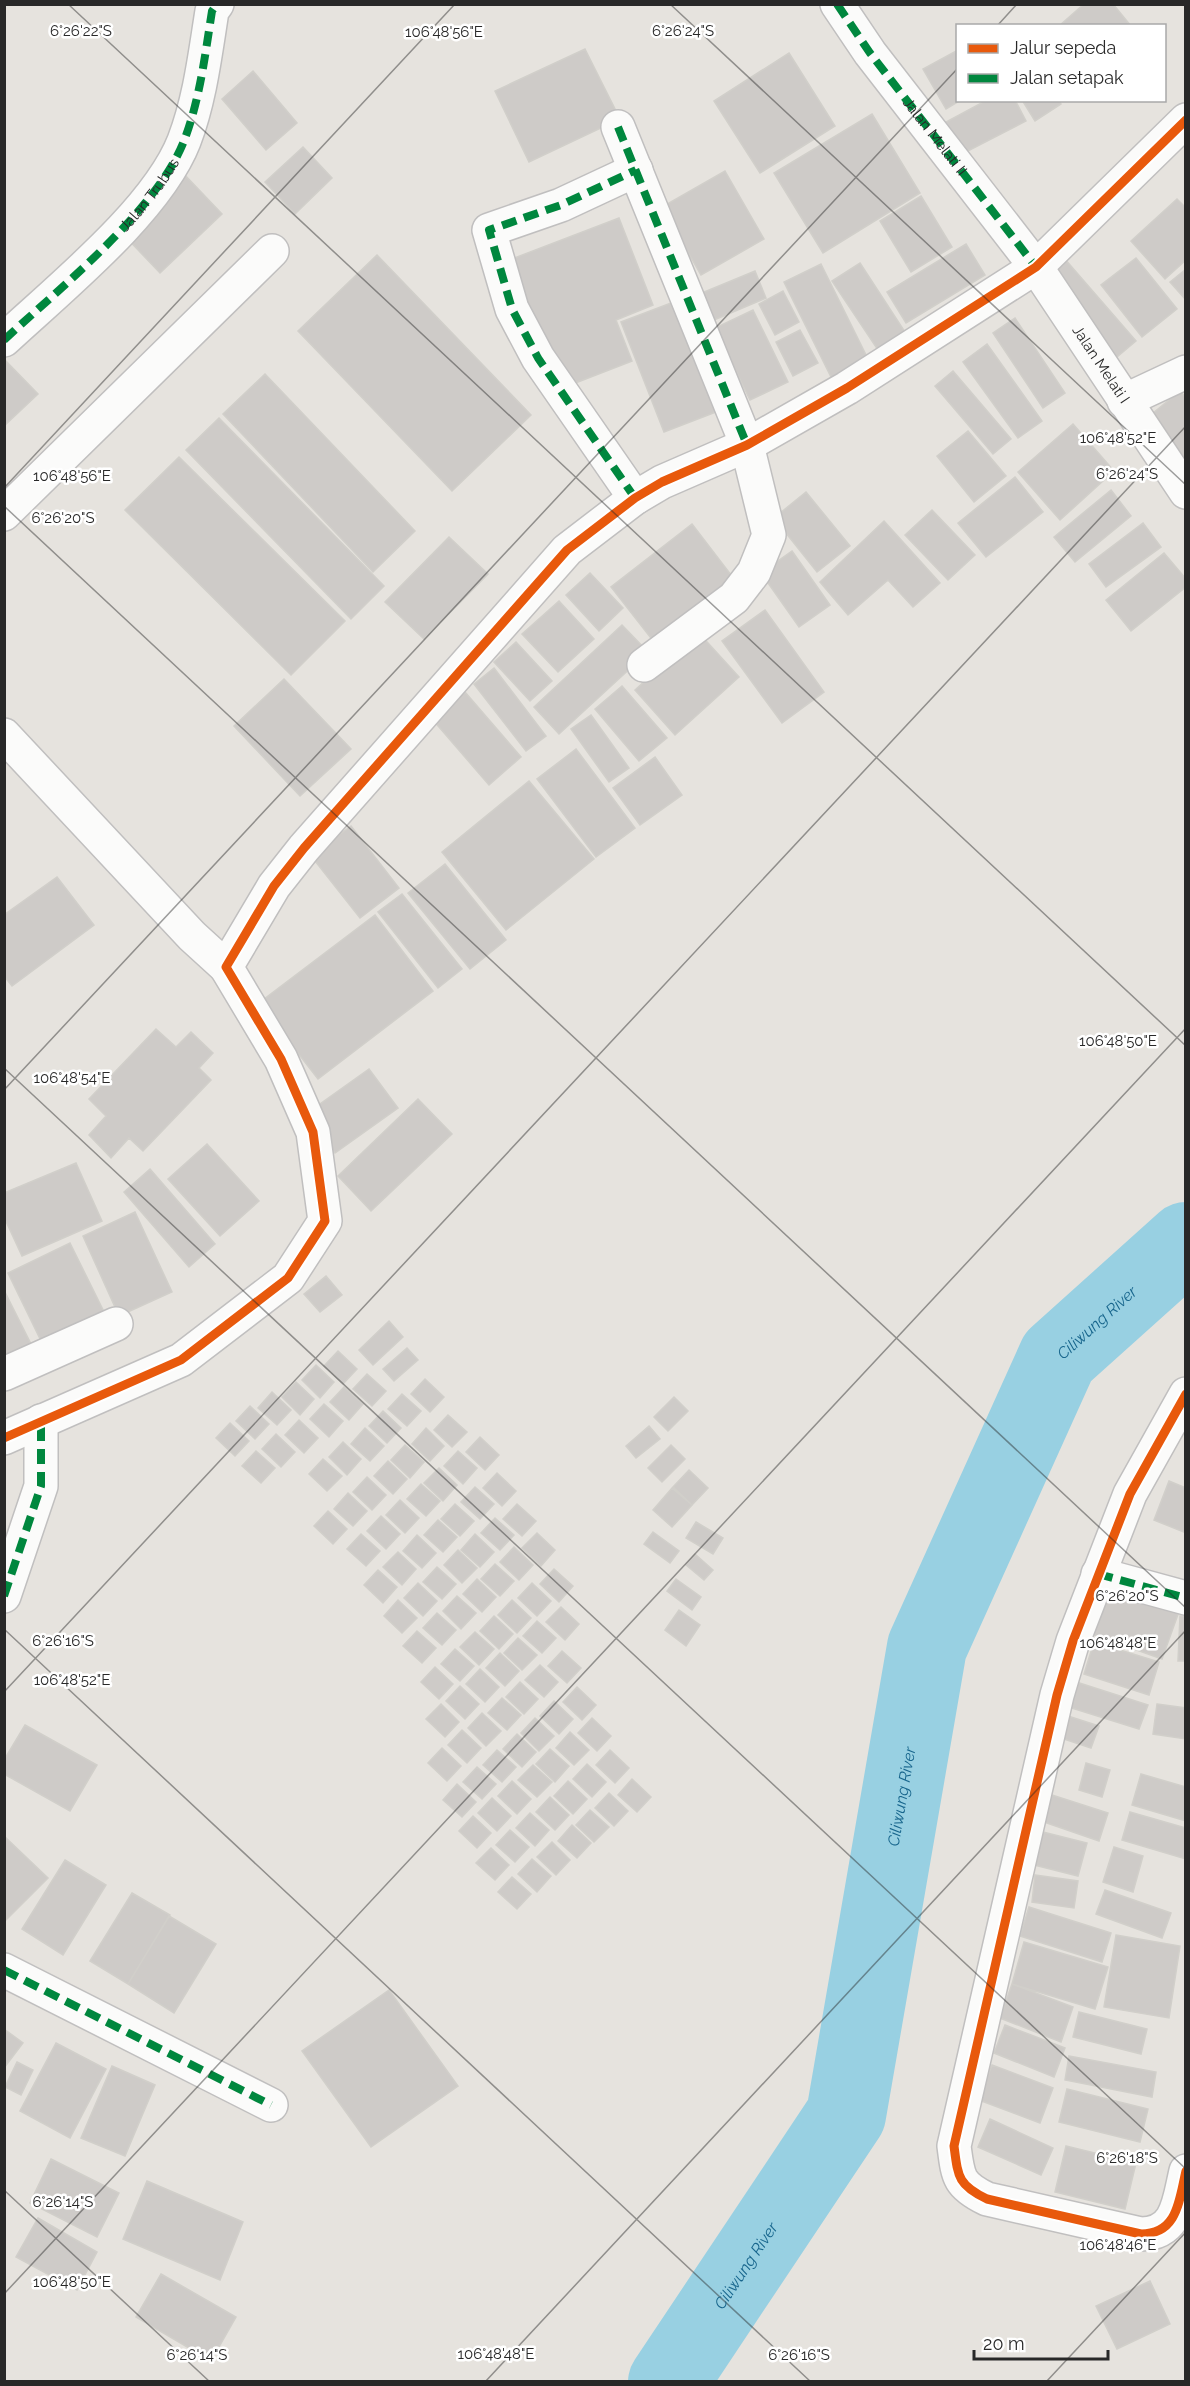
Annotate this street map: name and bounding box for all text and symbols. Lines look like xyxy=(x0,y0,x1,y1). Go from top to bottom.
text: 6°26'22"S xyxy=(50,22,112,40)
text: 6°26'24"S xyxy=(652,22,714,40)
text: 106°48'56"E xyxy=(405,23,483,41)
legend xyxy=(956,24,1166,102)
text: Jalur sepeda xyxy=(1010,37,1116,58)
text: Jalan setapak xyxy=(1010,67,1124,88)
street label: Jalan Melati II xyxy=(899,94,971,179)
street label: Jalan Trubus xyxy=(116,155,183,235)
street label: Jalan Melati I xyxy=(1068,322,1133,407)
text: 106°48'52"E xyxy=(1080,429,1156,447)
text: 6°26'24"S xyxy=(1096,465,1158,483)
text: 106°48'56"E xyxy=(33,467,111,485)
text: 6°26'20"S xyxy=(31,509,95,527)
text: 106°48'50"E xyxy=(1079,1032,1157,1050)
text: 106°48'54"E xyxy=(34,1069,110,1087)
water label: Ciliwung River xyxy=(1053,1281,1141,1363)
text: 6°26'20"S xyxy=(1095,1587,1159,1605)
text: 6°26'16"S xyxy=(32,1632,94,1650)
text: 106°48'48"E xyxy=(1080,1634,1156,1652)
text: 106°48'52"E xyxy=(34,1671,110,1689)
water label: Ciliwung River xyxy=(883,1745,919,1848)
text: 6°26'18"S xyxy=(1096,2149,1158,2167)
text: 6°26'14"S xyxy=(33,2193,93,2211)
water label: Ciliwung River xyxy=(710,2218,782,2313)
text: 106°48'46"E xyxy=(1080,2236,1157,2254)
text: 106°48'50"E xyxy=(33,2273,111,2291)
scale bar xyxy=(974,2323,1108,2361)
text: 20 m xyxy=(983,2333,1025,2354)
text: 106°48'48"E xyxy=(458,2345,534,2363)
text: 6°26'14"S xyxy=(167,2346,227,2364)
text: 6°26'16"S xyxy=(768,2346,830,2364)

